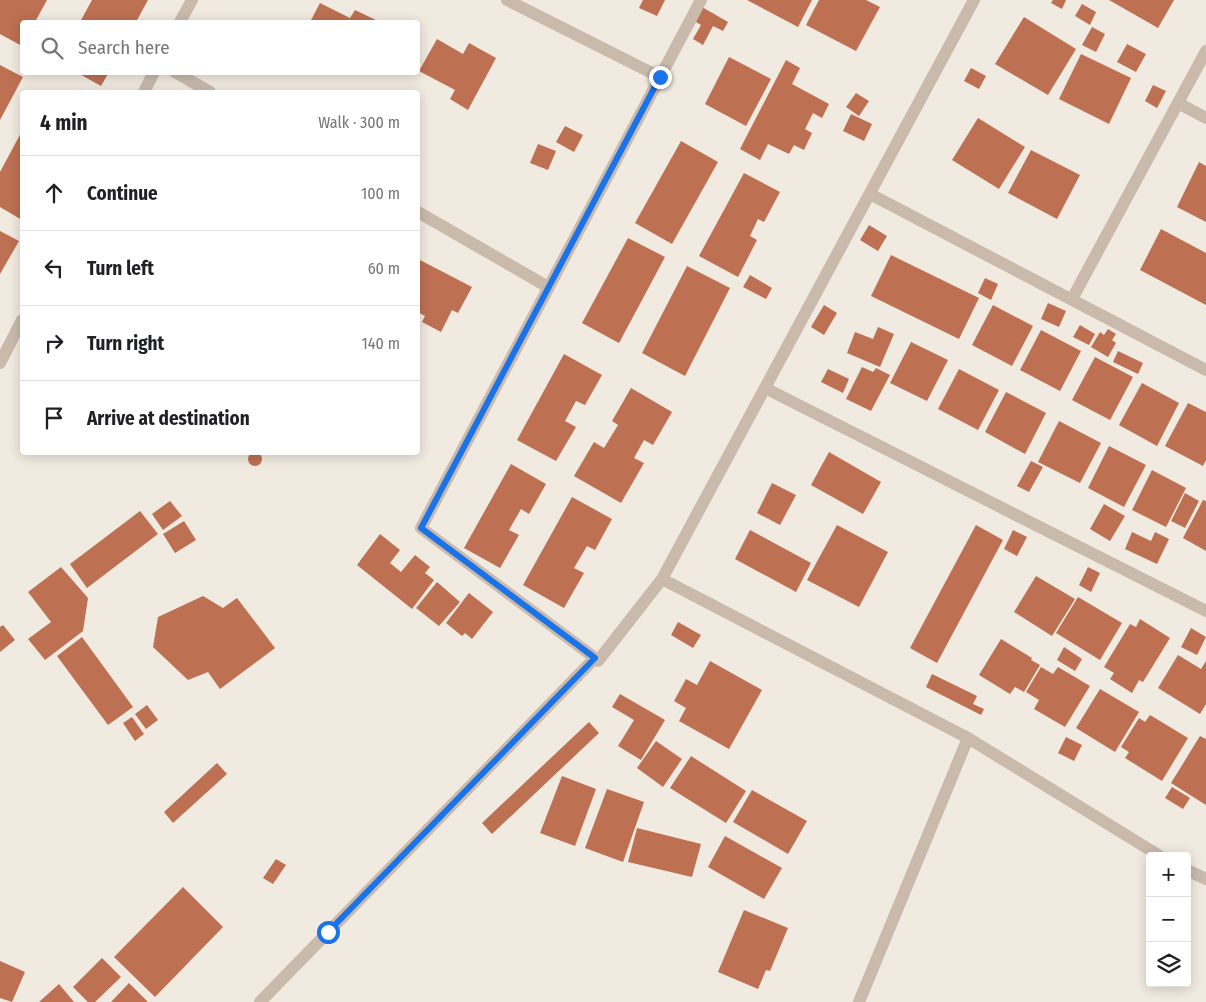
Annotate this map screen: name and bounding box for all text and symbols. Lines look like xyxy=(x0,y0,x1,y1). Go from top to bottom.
search box xyxy=(20,20,420,75)
icon: search xyxy=(38,34,66,62)
text: Search here xyxy=(78,36,170,59)
route end xyxy=(649,66,672,89)
text: 4 min xyxy=(40,110,88,136)
text: Walk · 300 m xyxy=(318,113,400,132)
icon: ahead xyxy=(40,179,68,207)
text: Continue xyxy=(87,182,158,205)
text: 100 m xyxy=(361,184,400,203)
icon: left xyxy=(40,254,68,282)
text: Turn left xyxy=(87,257,154,280)
text: 60 m xyxy=(368,259,400,278)
icon: right xyxy=(40,329,68,357)
text: Turn right xyxy=(87,332,164,355)
text: 140 m xyxy=(362,334,400,353)
icon: arrive xyxy=(40,404,68,432)
text: Arrive at destination xyxy=(87,407,250,430)
map controls xyxy=(1146,852,1191,987)
button: + xyxy=(1146,852,1191,897)
button: − xyxy=(1146,897,1191,942)
route start xyxy=(317,921,340,944)
button: layers xyxy=(1146,942,1191,987)

